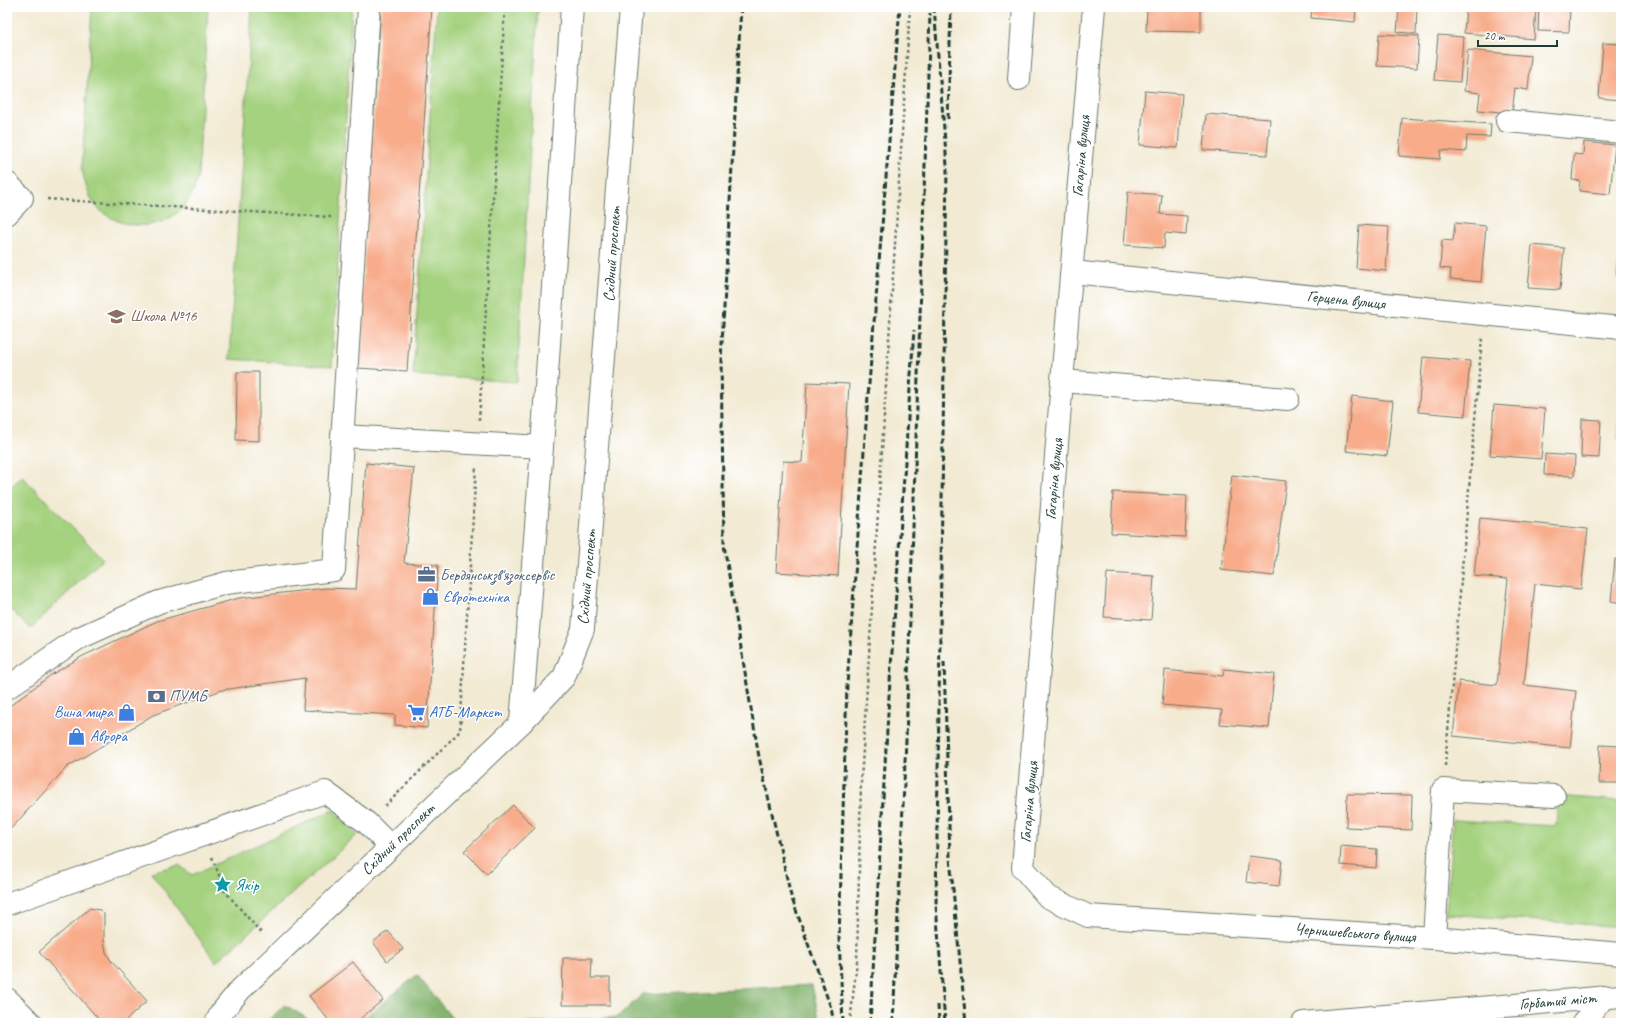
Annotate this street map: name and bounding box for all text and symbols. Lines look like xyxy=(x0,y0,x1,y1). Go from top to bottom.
scale bar xyxy=(1478,22,1557,48)
text: 20 m xyxy=(1484,28,1506,44)
street label: Гагаріна вулиця xyxy=(1067,113,1095,197)
street label: Східний проспект xyxy=(599,205,625,302)
street label: Герцена вулиця xyxy=(1306,286,1388,314)
school or university icon: Школа №16 xyxy=(107,306,127,326)
place label: Школа №16 xyxy=(130,306,198,326)
street label: Гагаріна вулиця xyxy=(1040,436,1068,520)
street label: Східний проспект xyxy=(573,528,601,625)
office icon: Бердянськзв'язоксервіс xyxy=(417,565,437,585)
place label: Бердянськзв'язоксервіс xyxy=(440,565,556,585)
shop icon: Євротехніка xyxy=(420,587,440,607)
place label: Євротехніка xyxy=(443,587,510,607)
bank icon: ПУМБ xyxy=(146,686,166,706)
place label: ПУМБ xyxy=(169,686,209,706)
place label: Вина мира xyxy=(54,702,114,722)
shop icon: Вина мира xyxy=(116,702,136,722)
supermarket icon: АТБ-Маркет xyxy=(406,702,426,722)
place label: АТБ-Маркет xyxy=(429,702,503,722)
shop icon: Аврора xyxy=(67,726,87,746)
place label: Аврора xyxy=(90,726,129,746)
street label: Гагаріна вулиця xyxy=(1015,759,1043,843)
street label: Східний проспект xyxy=(357,798,440,879)
place icon: Якір xyxy=(212,875,232,895)
place label: Якір xyxy=(235,875,260,895)
street label: Чернишевського вулиця xyxy=(1294,919,1417,947)
street label: Горбатий міст xyxy=(1519,988,1599,1014)

